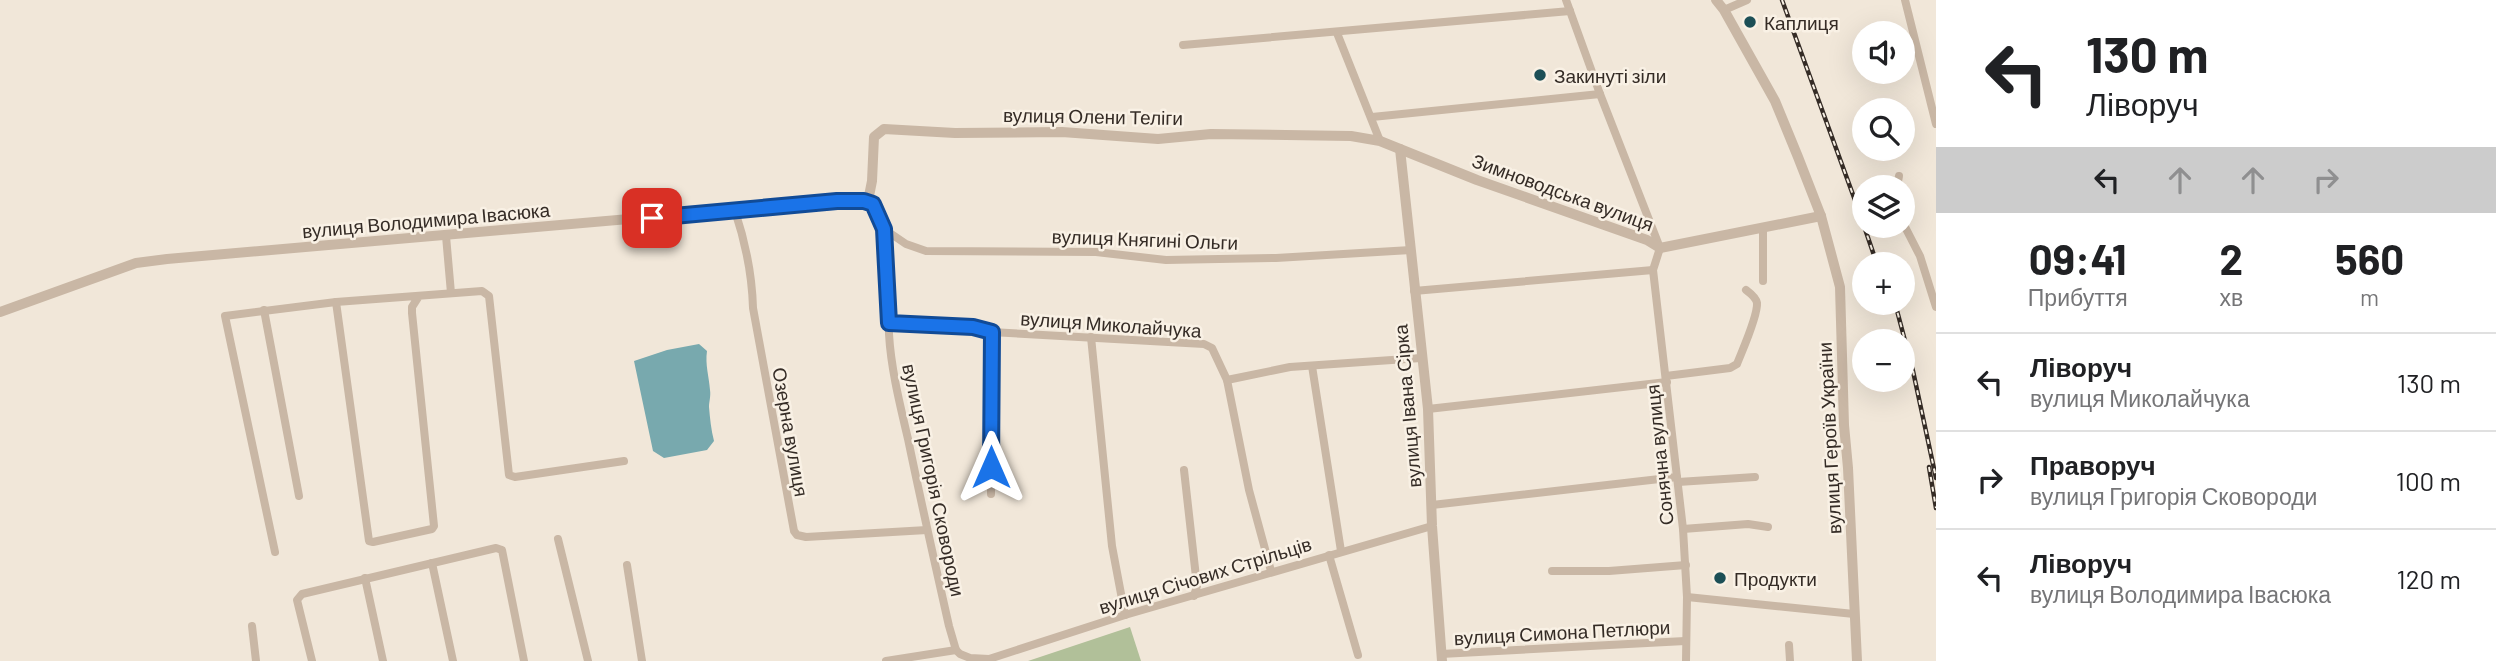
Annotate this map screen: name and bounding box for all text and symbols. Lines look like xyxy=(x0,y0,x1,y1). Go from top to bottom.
place label: Каплиця xyxy=(1764,11,1839,34)
marker: Каплиця xyxy=(1742,14,1758,30)
map controls xyxy=(1852,21,1915,392)
button: sound xyxy=(1852,21,1915,84)
text: 130 m xyxy=(2086,24,2208,83)
icon: left xyxy=(1971,28,2062,119)
place label: Закинуті зіли xyxy=(1554,64,1666,87)
marker: Закинуті зіли xyxy=(1532,67,1548,83)
text: Ліворуч xyxy=(2086,84,2199,122)
button: search xyxy=(1852,98,1915,161)
street label: вулиця Олени Теліги xyxy=(1003,103,1183,129)
street label: Зимноводська вулиця xyxy=(1469,148,1657,236)
icon: left xyxy=(2088,161,2126,199)
icon: ahead xyxy=(2161,161,2199,199)
icon: ahead xyxy=(2234,161,2272,199)
icon: right xyxy=(2307,161,2345,199)
button: layers xyxy=(1852,175,1915,238)
pin xyxy=(622,188,682,248)
street label: вулиця Володимира Івасюка xyxy=(301,198,551,242)
icon: arrive xyxy=(633,199,671,237)
street label: вулиця Княгині Ольги xyxy=(1051,224,1239,254)
text: 09:41 xyxy=(2029,233,2127,283)
text: 2 xyxy=(2220,233,2243,283)
text: 560 xyxy=(2335,233,2404,283)
button: + xyxy=(1852,252,1915,315)
text: Прибуття xyxy=(2028,283,2128,311)
text: хв xyxy=(2220,283,2243,311)
text: m xyxy=(2360,283,2379,311)
street label: вулиця Миколайчука xyxy=(1020,306,1203,342)
street label: вулиця Івана Сірка xyxy=(1388,323,1426,489)
button: − xyxy=(1852,329,1915,392)
street label: вулиця Героїв України xyxy=(1812,341,1846,535)
text: Ліворуч xyxy=(2030,351,2132,382)
street label: вулиця Григорія Сковороди xyxy=(898,361,970,599)
icon: left xyxy=(1971,363,2009,401)
street label: Озерна вулиця xyxy=(768,366,814,498)
text: 130 m xyxy=(2397,367,2461,398)
street label: Сонячна вулиця xyxy=(1640,383,1678,527)
text: вулиця Миколайчука xyxy=(2030,384,2250,412)
position arrow xyxy=(954,430,1028,504)
text: Праворуч xyxy=(2030,449,2156,480)
icon: right xyxy=(1971,461,2009,499)
text: 100 m xyxy=(2396,465,2461,496)
text: вулиця Григорія Сковороди xyxy=(2030,482,2317,510)
street label: вулиця Січових Стрільців xyxy=(1096,532,1314,618)
text: Ліворуч xyxy=(2030,547,2132,578)
icon: left xyxy=(1971,559,2009,597)
text: 120 m xyxy=(2397,563,2461,594)
place label: Продукти xyxy=(1734,567,1817,590)
marker: Продукти xyxy=(1712,570,1728,586)
text: вулиця Володимира Івасюка xyxy=(2030,580,2331,608)
street label: вулиця Симона Петлюри xyxy=(1453,615,1671,649)

